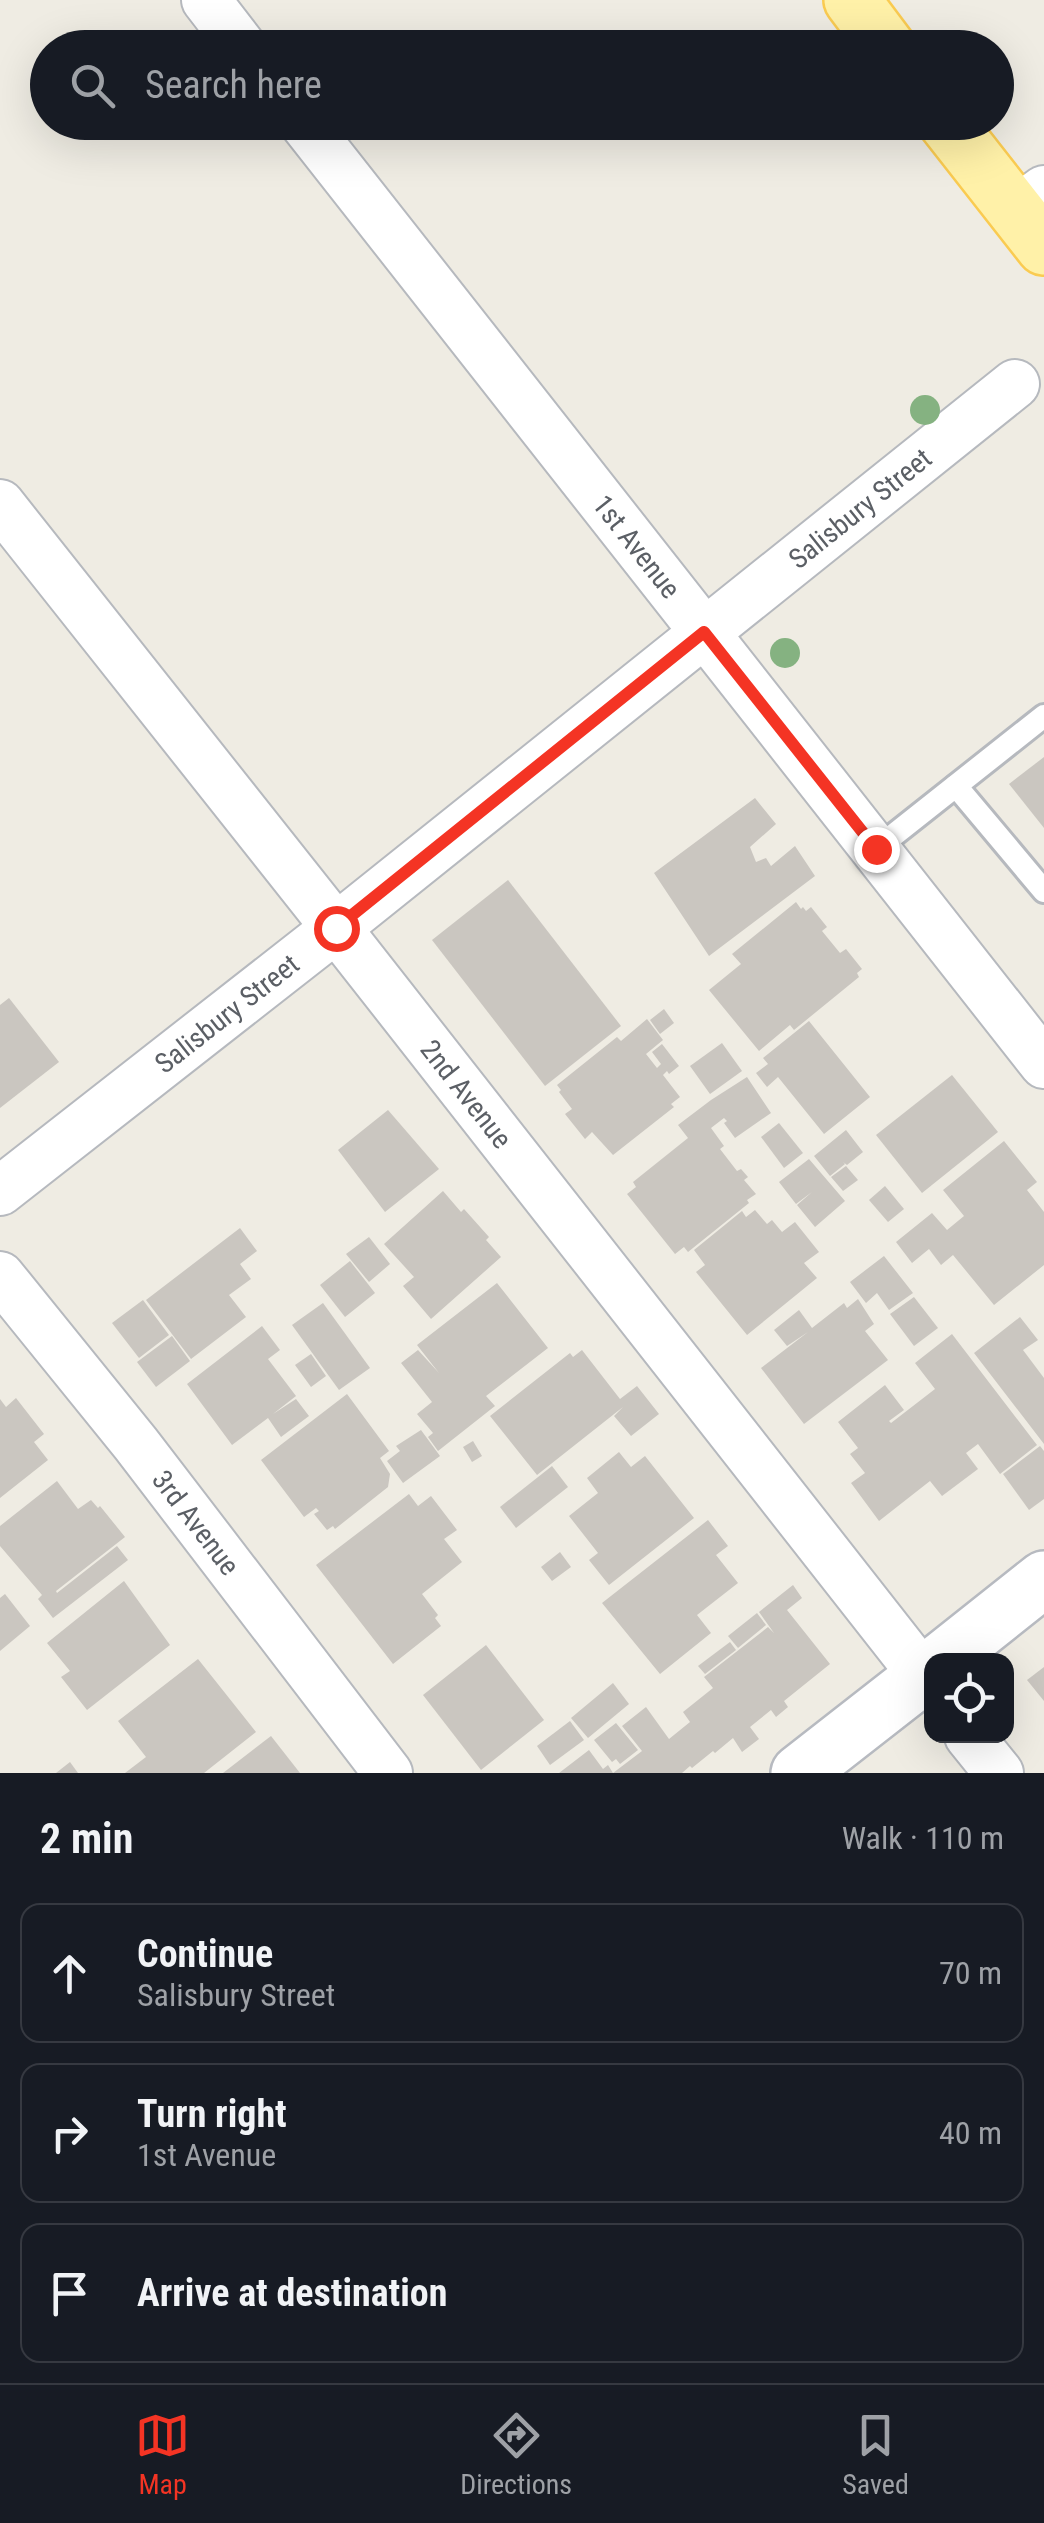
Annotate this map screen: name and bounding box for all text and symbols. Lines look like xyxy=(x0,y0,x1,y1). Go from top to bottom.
search box xyxy=(30,30,1014,140)
icon: search xyxy=(65,58,120,113)
text: Search here xyxy=(145,63,322,107)
street label: Salisbury Street xyxy=(782,441,938,575)
street label: 1st Avenue xyxy=(586,488,688,605)
route end xyxy=(854,827,900,873)
route start xyxy=(314,906,360,952)
street label: Salisbury Street xyxy=(148,947,305,1080)
street label: 2nd Avenue xyxy=(414,1033,519,1155)
street label: 3rd Avenue xyxy=(146,1464,247,1581)
map controls xyxy=(924,1653,1014,1743)
button: locate xyxy=(924,1653,1014,1743)
text: 2 min xyxy=(40,1814,133,1863)
text: Walk · 110 m xyxy=(842,1819,1004,1857)
text: Continue xyxy=(137,1932,273,1976)
icon: ahead xyxy=(42,1946,97,2001)
text: 70 m xyxy=(939,1954,1002,1992)
text: Salisbury Street xyxy=(137,1976,335,2014)
text: Turn right xyxy=(137,2092,287,2136)
icon: right xyxy=(42,2106,97,2161)
text: 40 m xyxy=(939,2114,1002,2152)
text: 1st Avenue xyxy=(137,2136,276,2174)
icon: arrive xyxy=(42,2266,97,2321)
text: Arrive at destination xyxy=(137,2271,447,2315)
tab: Map xyxy=(135,2408,190,2501)
tab: Directions xyxy=(460,2408,572,2501)
tab: Saved xyxy=(842,2408,909,2501)

